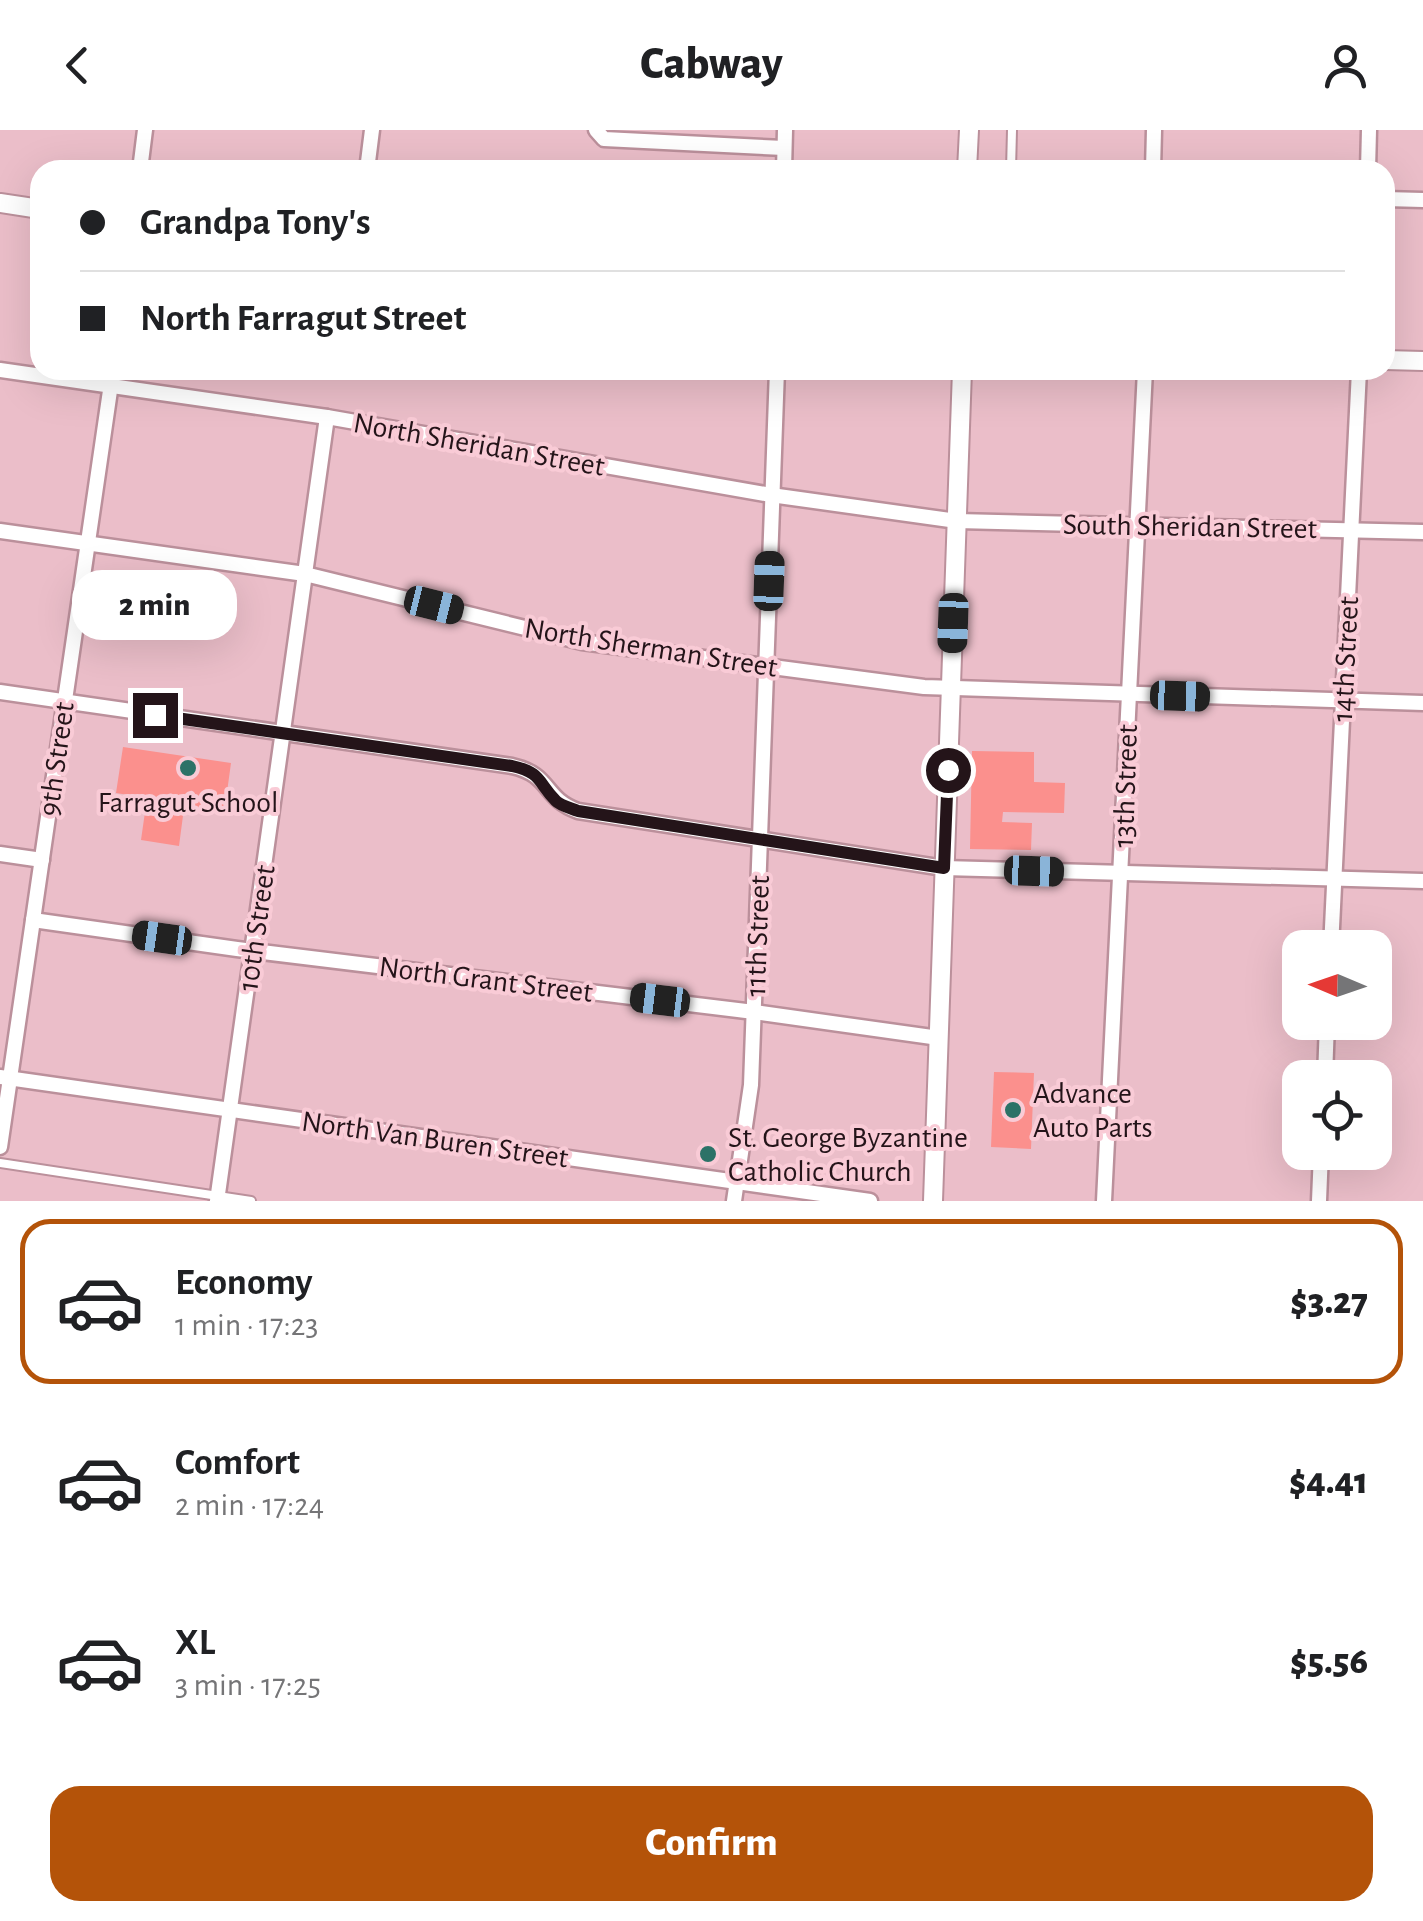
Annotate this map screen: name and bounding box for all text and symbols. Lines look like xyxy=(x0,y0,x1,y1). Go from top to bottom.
icon: back xyxy=(50,38,105,93)
icon: person xyxy=(1318,38,1373,93)
text: Cabway xyxy=(640,42,783,87)
text: Grandpa Tony's xyxy=(140,204,370,242)
text: North Farragut Street xyxy=(140,300,466,338)
street label: North Sheridan Street xyxy=(351,408,607,482)
street label: South Sheridan Street xyxy=(1063,510,1318,544)
car xyxy=(753,550,785,612)
callout: 2 min xyxy=(72,570,238,640)
car xyxy=(401,583,467,627)
text: 2 min xyxy=(119,589,190,621)
car xyxy=(937,592,969,654)
street label: 14th Street xyxy=(1328,595,1364,723)
street label: North Sherman Street xyxy=(522,613,780,683)
car xyxy=(1149,680,1211,712)
route end xyxy=(133,693,178,738)
street label: 9th Street xyxy=(34,700,80,818)
street label: 13th Street xyxy=(1109,723,1143,848)
route start xyxy=(926,748,971,793)
marker: Farragut School xyxy=(177,757,199,779)
place label: Farragut School xyxy=(98,788,278,818)
car xyxy=(1003,855,1065,887)
street label: 10th Street xyxy=(233,863,281,993)
street label: 11th Street xyxy=(741,874,775,997)
car xyxy=(130,919,194,957)
north arrow xyxy=(1282,930,1392,1040)
map controls xyxy=(1282,930,1392,1170)
street label: North Grant Street xyxy=(377,952,595,1008)
car xyxy=(628,981,692,1019)
button: locate xyxy=(1282,1060,1392,1170)
place label: Advance Auto Parts xyxy=(1033,1079,1153,1143)
marker: Advance Auto Parts xyxy=(1002,1099,1024,1121)
street label: North Van Buren Street xyxy=(300,1106,571,1174)
place label: St. George Byzantine Catholic Church xyxy=(728,1123,968,1187)
marker: St. George Byzantine Catholic Church xyxy=(697,1143,719,1165)
icon: car xyxy=(55,1257,145,1347)
text: Economy xyxy=(175,1264,313,1302)
text: $3.27 xyxy=(1290,1283,1368,1321)
text: 1 min · 17:23 xyxy=(175,1309,318,1341)
icon: car xyxy=(55,1437,145,1527)
text: Comfort xyxy=(175,1444,300,1482)
text: $4.41 xyxy=(1289,1463,1368,1501)
text: 2 min · 17:24 xyxy=(175,1489,324,1521)
icon: car xyxy=(55,1617,145,1707)
text: XL xyxy=(175,1624,215,1662)
text: $5.56 xyxy=(1290,1643,1368,1681)
text: 3 min · 17:25 xyxy=(175,1669,321,1701)
button: Confirm xyxy=(50,1786,1373,1901)

